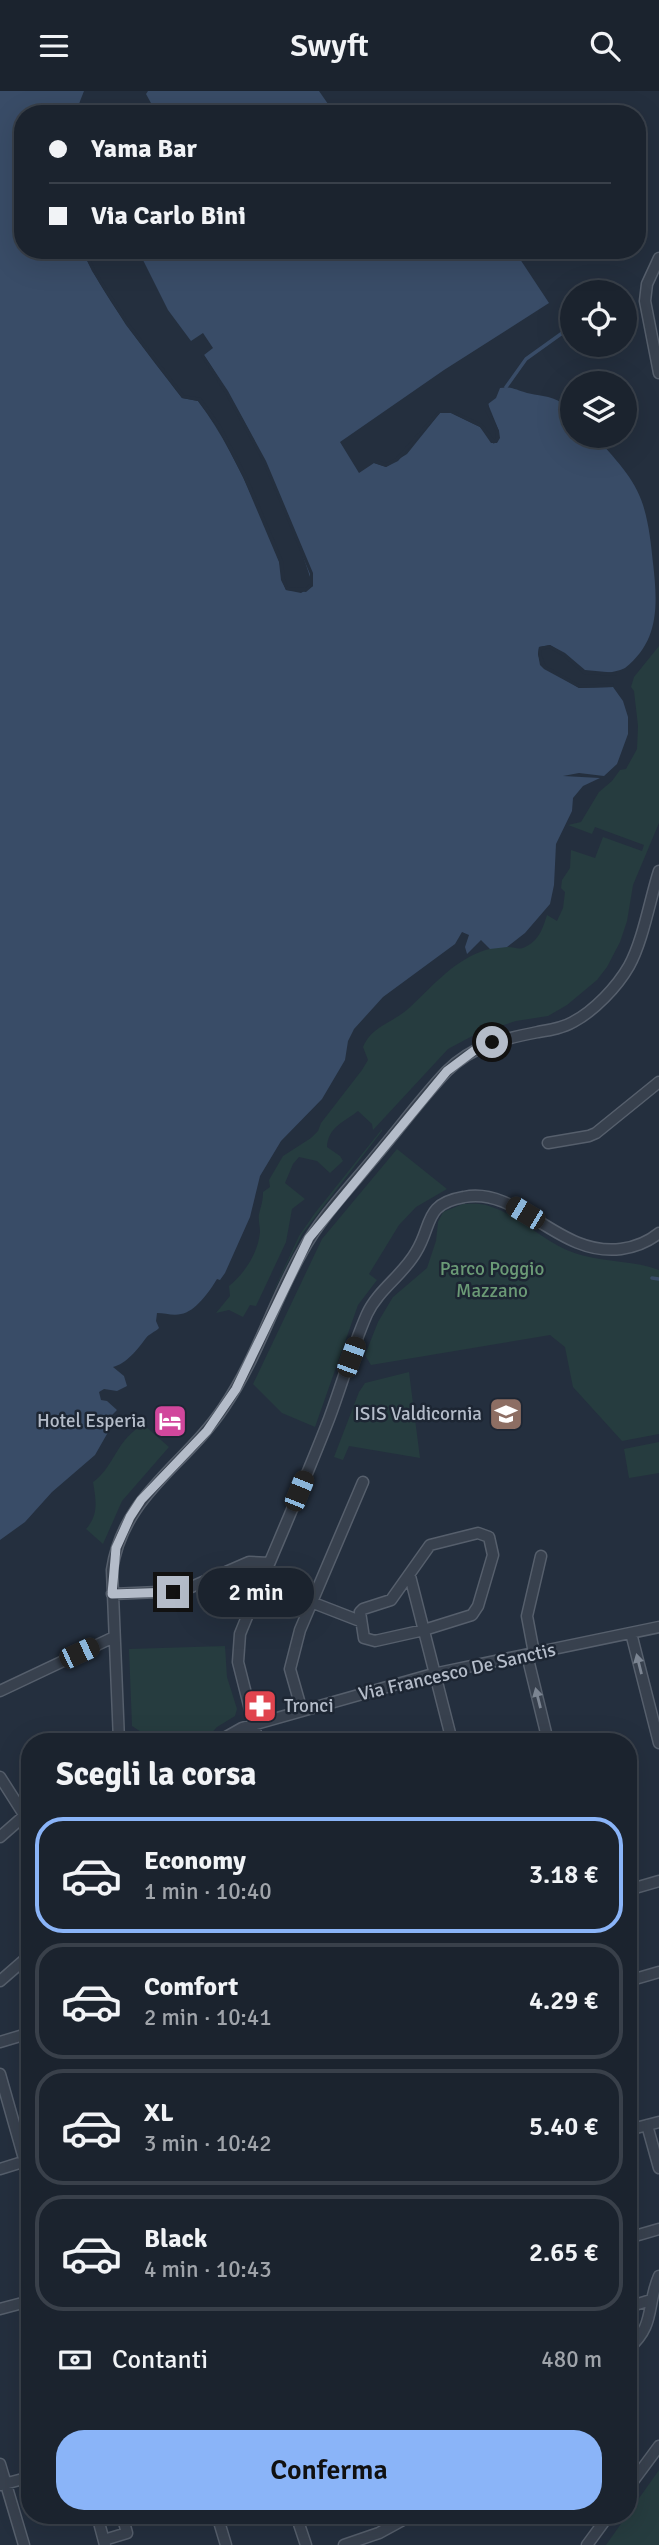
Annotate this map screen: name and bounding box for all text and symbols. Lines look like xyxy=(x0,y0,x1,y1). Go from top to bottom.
text: Swyft xyxy=(290,26,369,65)
icon: menu xyxy=(35,27,73,65)
icon: search xyxy=(586,27,624,65)
text: Yama Bar xyxy=(91,133,197,165)
text: Via Carlo Bini xyxy=(91,200,246,232)
map controls xyxy=(560,280,637,448)
button: locate xyxy=(560,280,637,357)
button: layers xyxy=(560,371,637,448)
route start xyxy=(476,1026,508,1058)
car xyxy=(502,1193,549,1233)
park label: Parco Poggio Mazzano xyxy=(440,1257,544,1303)
car xyxy=(334,1334,369,1380)
school or university icon: ISIS Valdicornia xyxy=(487,1395,525,1433)
hotel icon: Hotel Esperia xyxy=(151,1402,189,1440)
place label: ISIS Valdicornia xyxy=(354,1402,482,1426)
place label: Hotel Esperia xyxy=(37,1409,146,1433)
car xyxy=(282,1468,317,1514)
callout: 2 min xyxy=(198,1567,313,1617)
route end xyxy=(157,1576,189,1608)
text: 2 min xyxy=(228,1578,284,1607)
car xyxy=(56,1635,103,1671)
street label: Via Francesco De Sanctis xyxy=(356,1638,558,1706)
one-way arrow xyxy=(633,1653,644,1675)
pharmacy icon: Tronci xyxy=(241,1687,279,1725)
one-way arrow xyxy=(532,1687,543,1709)
place label: Tronci xyxy=(284,1694,334,1718)
text: Scegli la corsa xyxy=(56,1755,257,1794)
icon: car xyxy=(60,1844,123,1907)
text: Economy xyxy=(144,1845,246,1877)
text: 3.18 € xyxy=(529,1859,598,1891)
text: 1 min · 10:40 xyxy=(144,1877,272,1906)
icon: car xyxy=(60,1970,123,2033)
text: Comfort xyxy=(144,1971,238,2003)
text: 4.29 € xyxy=(529,1985,598,2017)
text: 2 min · 10:41 xyxy=(144,2003,272,2032)
icon: car xyxy=(60,2096,123,2159)
text: XL xyxy=(144,2097,174,2129)
text: 5.40 € xyxy=(529,2111,598,2143)
text: 3 min · 10:42 xyxy=(144,2129,272,2158)
icon: car xyxy=(60,2222,123,2285)
text: Black xyxy=(144,2223,207,2255)
text: 2.65 € xyxy=(529,2237,598,2269)
text: 4 min · 10:43 xyxy=(144,2255,272,2284)
icon: cash xyxy=(56,2341,94,2379)
text: Contanti xyxy=(112,2344,208,2376)
text: 480 m xyxy=(541,2345,602,2374)
button: Conferma xyxy=(56,2430,602,2510)

